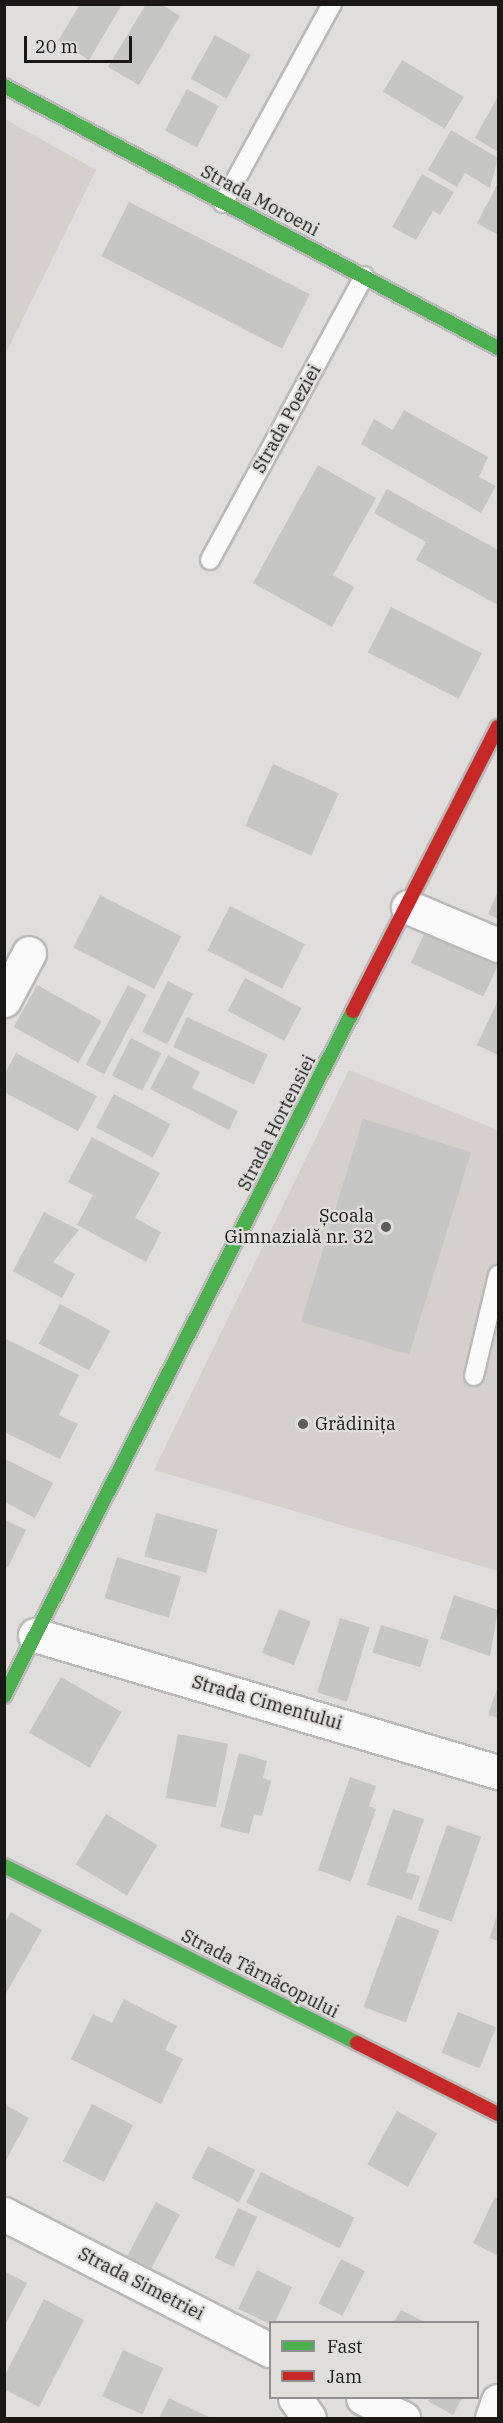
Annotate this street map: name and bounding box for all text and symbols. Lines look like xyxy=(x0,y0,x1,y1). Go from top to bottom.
scale bar xyxy=(27,24,135,62)
text: 20 m xyxy=(35,35,78,58)
street label: Strada Moroeni xyxy=(197,161,323,241)
street label: Strada Poeziei xyxy=(248,361,326,477)
street label: Strada Hortensiei xyxy=(233,1052,321,1194)
place label: Școala Gimnazială nr. 32 xyxy=(225,1206,374,1248)
marker: Școala Gimnazială nr. 32 xyxy=(379,1220,393,1234)
place label: Grădinița xyxy=(315,1413,396,1435)
marker: Grădinița xyxy=(296,1417,310,1431)
street label: Strada Cimentului xyxy=(190,1671,344,1735)
street label: Strada Târnăcopului xyxy=(178,1925,342,2023)
street label: Strada Simetriei xyxy=(75,2243,207,2325)
legend xyxy=(269,2321,479,2399)
text: Fast xyxy=(327,2335,362,2358)
text: Jam xyxy=(327,2365,362,2388)

